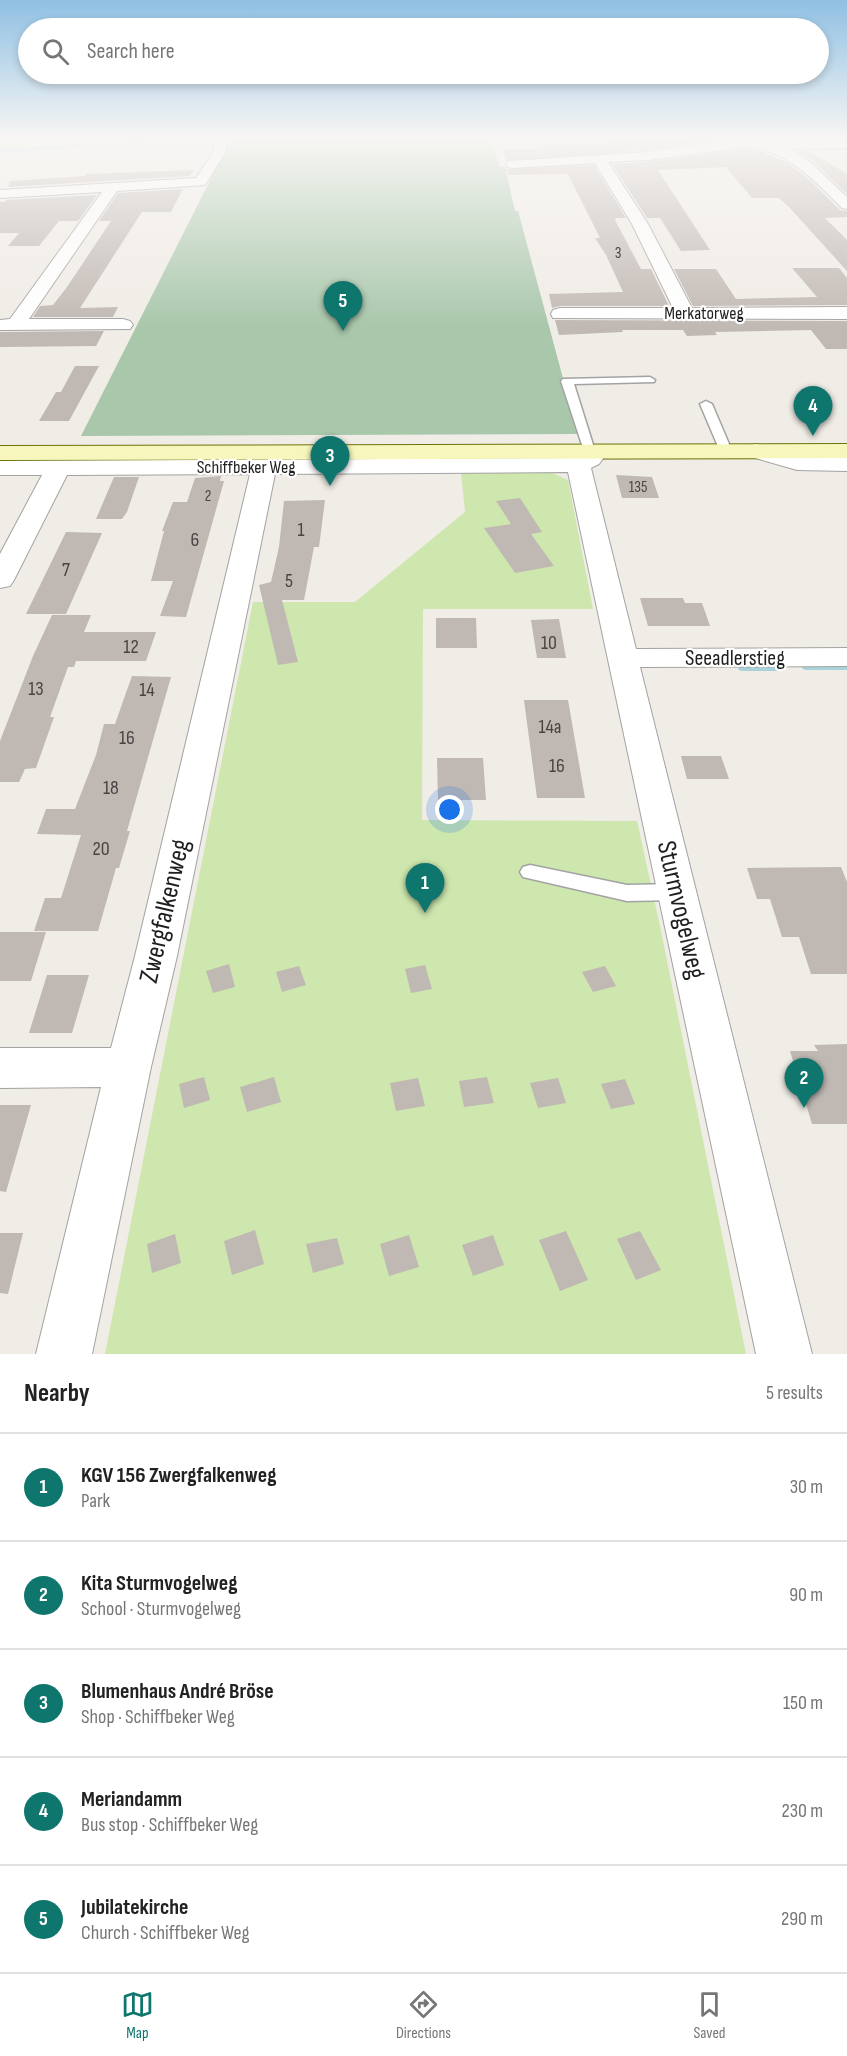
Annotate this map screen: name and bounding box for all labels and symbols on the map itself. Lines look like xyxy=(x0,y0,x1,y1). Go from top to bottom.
house number: 3 xyxy=(615,244,621,263)
pin: 5 xyxy=(324,282,362,331)
street label: Merkatorweg xyxy=(664,303,744,324)
pin: 4 xyxy=(794,386,832,436)
pin: 3 xyxy=(310,436,350,486)
street label: Schiffbeker Weg xyxy=(197,457,295,478)
house number: 135 xyxy=(629,478,647,497)
house number: 2 xyxy=(205,487,211,506)
house number: 1 xyxy=(298,518,305,542)
house number: 6 xyxy=(191,528,199,552)
house number: 7 xyxy=(62,558,70,582)
house number: 5 xyxy=(285,569,293,593)
house number: 10 xyxy=(541,631,557,655)
house number: 12 xyxy=(123,635,139,659)
street label: Seeadlerstieg xyxy=(685,645,785,672)
house number: 13 xyxy=(28,677,44,701)
house number: 14 xyxy=(139,678,155,702)
house number: 14a xyxy=(538,715,562,739)
house number: 16 xyxy=(119,726,135,750)
house number: 16 xyxy=(549,754,565,778)
house number: 18 xyxy=(103,776,119,800)
your location xyxy=(435,795,464,824)
street label: Zwergfalkenweg xyxy=(133,836,197,986)
house number: 20 xyxy=(92,837,110,861)
street label: Sturmvogelweg xyxy=(650,838,712,982)
pin: 1 xyxy=(406,864,444,913)
pin: 2 xyxy=(784,1058,824,1108)

